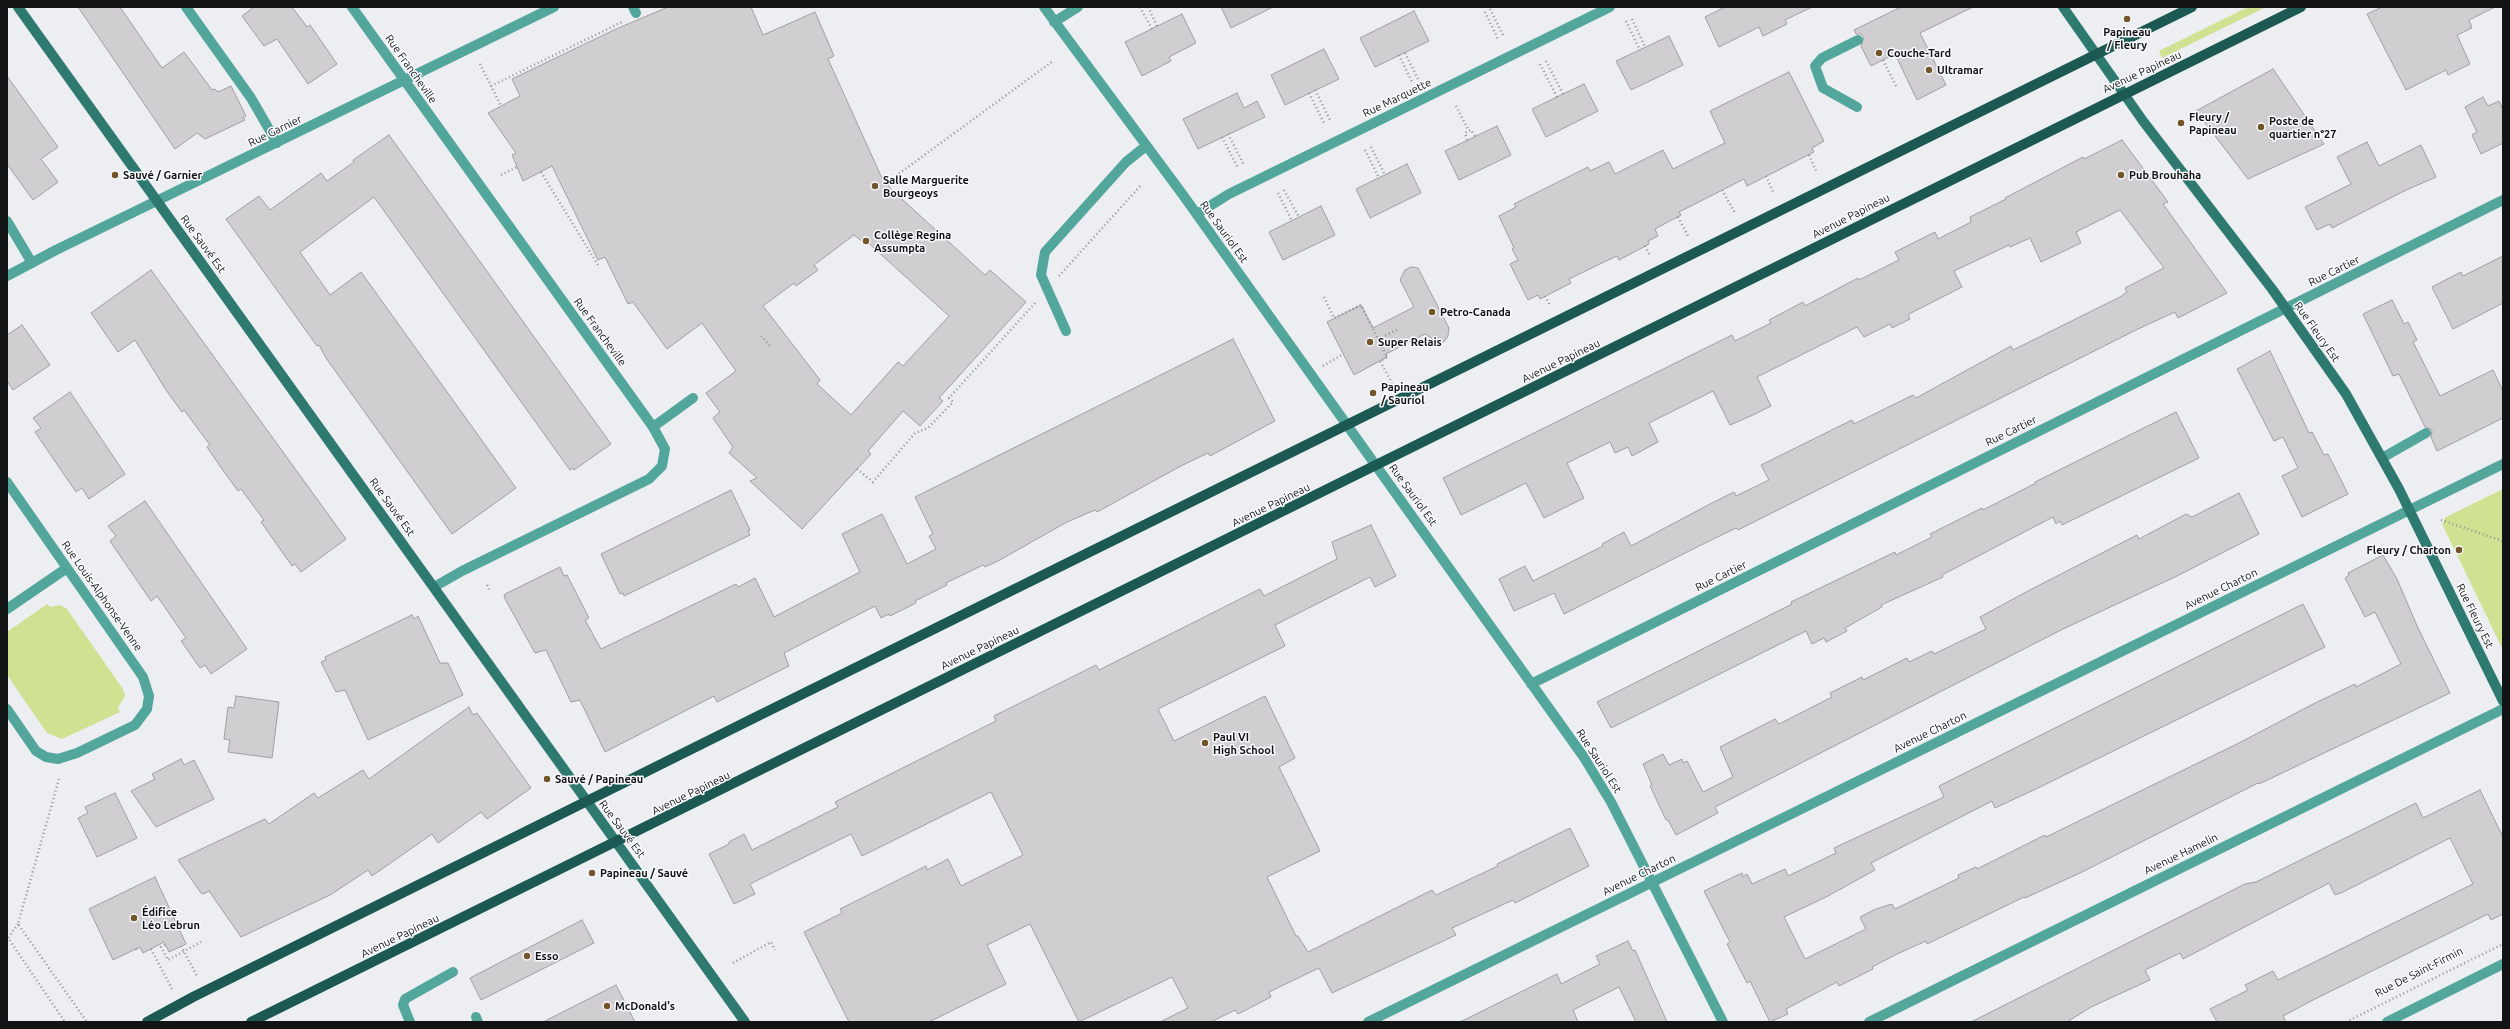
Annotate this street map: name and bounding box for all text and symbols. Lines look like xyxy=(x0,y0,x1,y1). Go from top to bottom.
marker: Papineau / Fleury xyxy=(2122,14,2132,24)
place label: Papineau / Fleury xyxy=(2103,25,2151,51)
street label: Rue Francheville xyxy=(382,32,440,106)
place label: Couche-Tard xyxy=(1887,46,1951,60)
marker: Couche-Tard xyxy=(1874,48,1884,58)
street label: Avenue Papineau xyxy=(2101,48,2183,96)
place label: Ultramar xyxy=(1937,63,1983,77)
marker: Ultramar xyxy=(1924,65,1934,75)
street label: Rue Marquette xyxy=(1361,76,1433,120)
place label: Fleury / Papineau xyxy=(2189,110,2237,136)
street label: Rue Garnier xyxy=(246,112,304,150)
place label: Poste de quartier n°27 xyxy=(2269,114,2337,140)
marker: Fleury / Papineau xyxy=(2176,118,2186,128)
marker: Poste de quartier n°27 xyxy=(2256,122,2266,132)
place label: Sauvé / Garnier xyxy=(123,168,202,182)
place label: Pub Brouhaha xyxy=(2129,168,2201,182)
marker: Sauvé / Garnier xyxy=(110,170,120,180)
marker: Pub Brouhaha xyxy=(2116,170,2126,180)
place label: Salle Marguerite Bourgeoys xyxy=(883,173,969,199)
marker: Salle Marguerite Bourgeoys xyxy=(870,181,880,191)
street label: Avenue Papineau xyxy=(1810,191,1892,241)
street label: Rue Sauriol Est xyxy=(1197,198,1251,266)
street label: Rue Sauvé Est xyxy=(177,212,229,276)
place label: Collège Regina Assumpta xyxy=(874,228,951,254)
marker: Collège Regina Assumpta xyxy=(861,236,871,246)
street label: Rue Cartier xyxy=(2306,253,2362,289)
street label: Rue Francheville xyxy=(571,295,629,369)
street label: Rue Fleury Est xyxy=(2291,299,2343,365)
place label: Petro-Canada xyxy=(1440,305,1511,319)
marker: Petro-Canada xyxy=(1427,307,1437,317)
place label: Super Relais xyxy=(1378,335,1442,349)
street label: Avenue Papineau xyxy=(1520,336,1602,386)
marker: Super Relais xyxy=(1365,337,1375,347)
place label: Papineau / Sauriol xyxy=(1381,380,1429,406)
marker: Papineau / Sauriol xyxy=(1368,388,1378,398)
street label: Rue Cartier xyxy=(1983,413,2039,449)
street label: Rue Sauriol Est xyxy=(1386,461,1440,529)
street label: Rue Sauvé Est xyxy=(366,475,418,539)
street label: Avenue Papineau xyxy=(1230,480,1312,530)
street label: Rue Louis-Alphonse-Venne xyxy=(59,538,145,654)
place label: Fleury / Charton xyxy=(2367,543,2451,557)
marker: Fleury / Charton xyxy=(2454,545,2464,555)
street label: Rue Cartier xyxy=(1693,558,1749,594)
street label: Avenue Charton xyxy=(2182,566,2260,612)
street label: Rue Fleury Est xyxy=(2454,582,2496,650)
street label: Avenue Papineau xyxy=(939,623,1021,673)
street label: Avenue Charton xyxy=(1891,709,1969,755)
street label: Rue Sauriol Est xyxy=(1573,727,1625,795)
place label: Paul VI High School xyxy=(1213,730,1274,756)
marker: Paul VI High School xyxy=(1200,738,1210,748)
street label: Avenue Papineau xyxy=(650,768,732,818)
place label: Sauvé / Papineau xyxy=(555,772,643,786)
marker: Sauvé / Papineau xyxy=(542,774,552,784)
street label: Rue Sauvé Est xyxy=(596,798,648,860)
street label: Avenue Hamelin xyxy=(2142,830,2220,878)
street label: Avenue Charton xyxy=(1600,852,1678,898)
place label: Papineau / Sauvé xyxy=(600,866,688,880)
marker: Papineau / Sauvé xyxy=(587,868,597,878)
place label: Édifice Léo Lebrun xyxy=(142,905,200,931)
street label: Avenue Papineau xyxy=(359,911,441,961)
marker: Édifice Léo Lebrun xyxy=(129,913,139,923)
street label: Rue De Saint-Firmin xyxy=(2373,944,2465,1000)
place label: Esso xyxy=(535,949,559,963)
marker: Esso xyxy=(522,951,532,961)
place label: McDonald's xyxy=(615,999,675,1013)
marker: McDonald's xyxy=(602,1001,612,1011)

